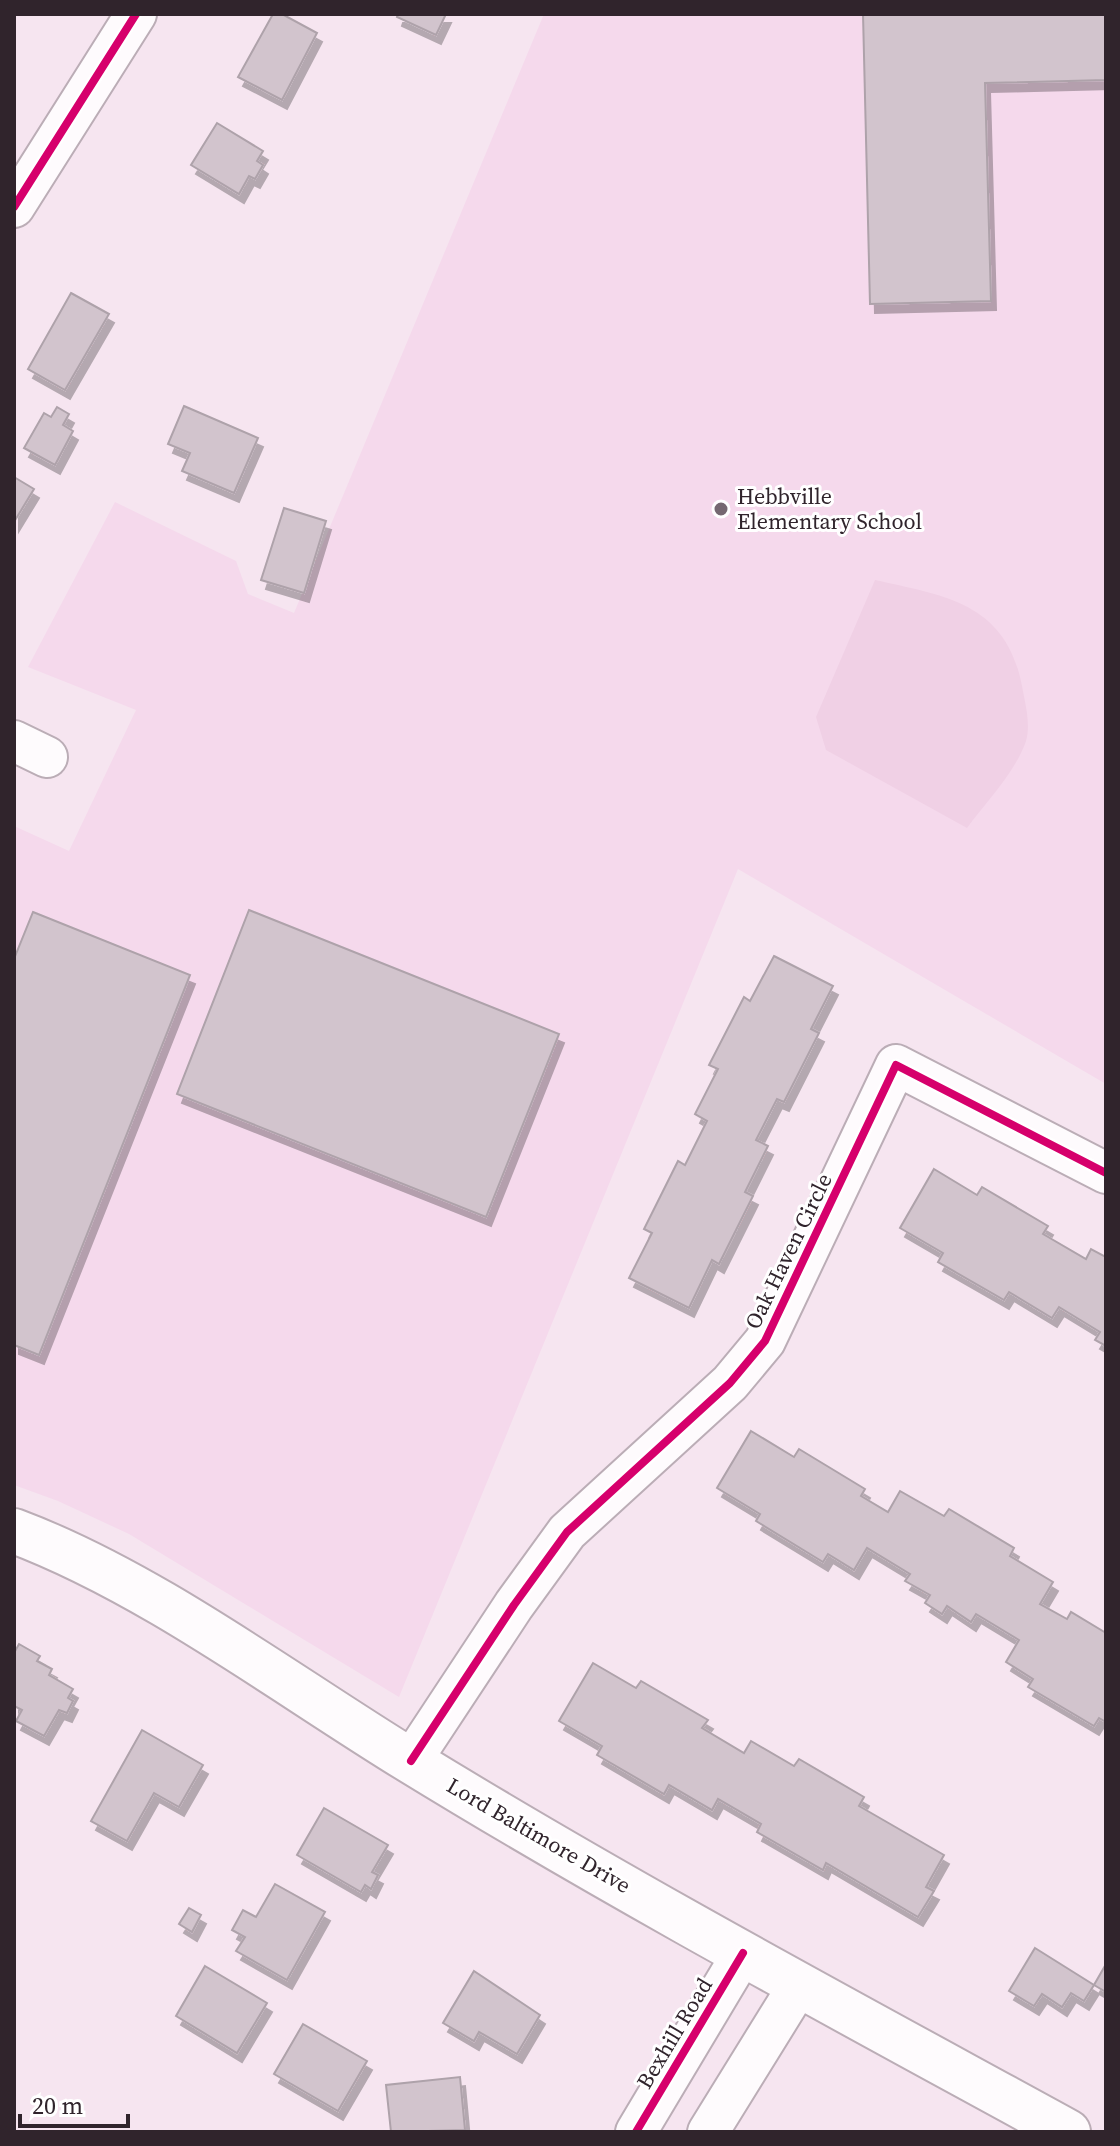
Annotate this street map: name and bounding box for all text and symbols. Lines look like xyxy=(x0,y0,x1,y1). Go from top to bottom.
place label: Hebbville Elementary School xyxy=(737,481,922,536)
marker: Hebbville Elementary School xyxy=(712,500,730,518)
street label: Oak Haven Circle xyxy=(737,1168,839,1334)
street label: Lord Baltimore Drive xyxy=(442,1770,636,1900)
street label: Bexhill Road xyxy=(629,1971,719,2094)
scale bar xyxy=(20,2078,128,2128)
text: 20 m xyxy=(32,2089,83,2122)

